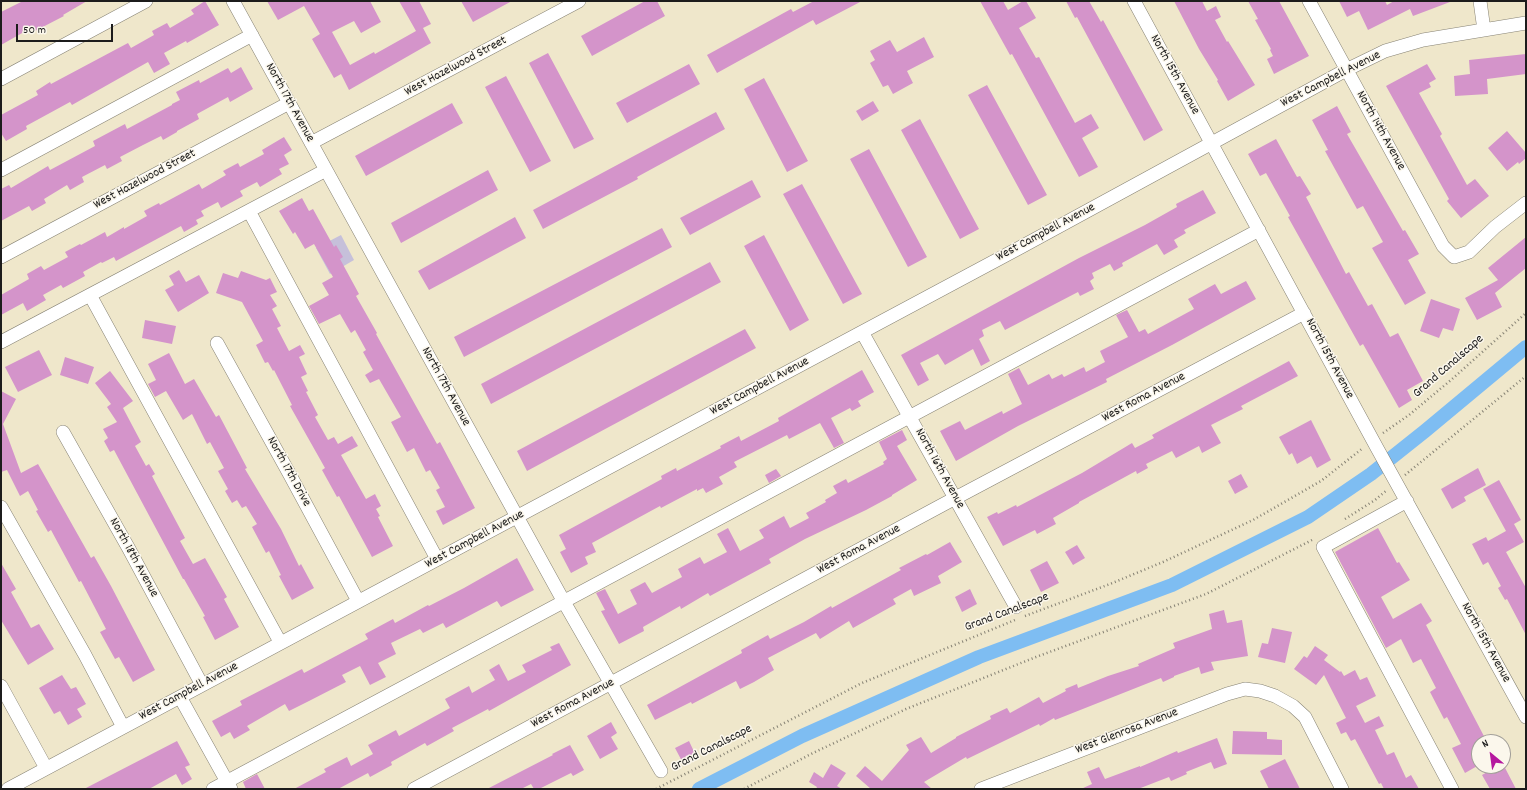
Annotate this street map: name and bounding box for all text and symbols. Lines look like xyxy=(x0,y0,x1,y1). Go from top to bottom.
scale bar xyxy=(18,16,115,42)
text: 50 m xyxy=(23,22,46,39)
street label: North 15th Avenue xyxy=(1146,32,1202,118)
street label: West Hazelwood Street xyxy=(402,33,510,101)
street label: West Campbell Avenue xyxy=(1278,48,1384,112)
street label: North 17th Avenue xyxy=(261,61,317,145)
street label: North 14th Avenue xyxy=(1352,89,1408,173)
street label: West Hazelwood Street xyxy=(91,146,199,214)
street label: West Campbell Avenue xyxy=(994,200,1098,266)
street label: North 15th Avenue xyxy=(1301,316,1357,402)
street label: Grand Canalscape xyxy=(1410,332,1488,402)
street label: North 17th Avenue xyxy=(417,345,473,429)
street label: West Campbell Avenue xyxy=(708,354,812,420)
street label: West Roma Avenue xyxy=(1100,369,1188,427)
street label: North 16th Avenue xyxy=(911,426,967,512)
street label: North 17th Drive xyxy=(262,434,314,510)
street label: West Campbell Avenue xyxy=(423,507,527,573)
street label: North 18th Avenue xyxy=(105,516,161,600)
street label: West Roma Avenue xyxy=(815,521,903,579)
street label: Grand Canalscape xyxy=(963,590,1051,636)
street label: North 15th Avenue xyxy=(1457,600,1513,686)
street label: West Campbell Avenue xyxy=(137,659,241,725)
street label: West Roma Avenue xyxy=(529,675,617,733)
street label: West Glenrosa Avenue xyxy=(1074,705,1180,759)
street label: Grand Canalscape xyxy=(669,722,755,776)
north arrow xyxy=(1471,734,1511,774)
text: N xyxy=(1479,736,1492,753)

